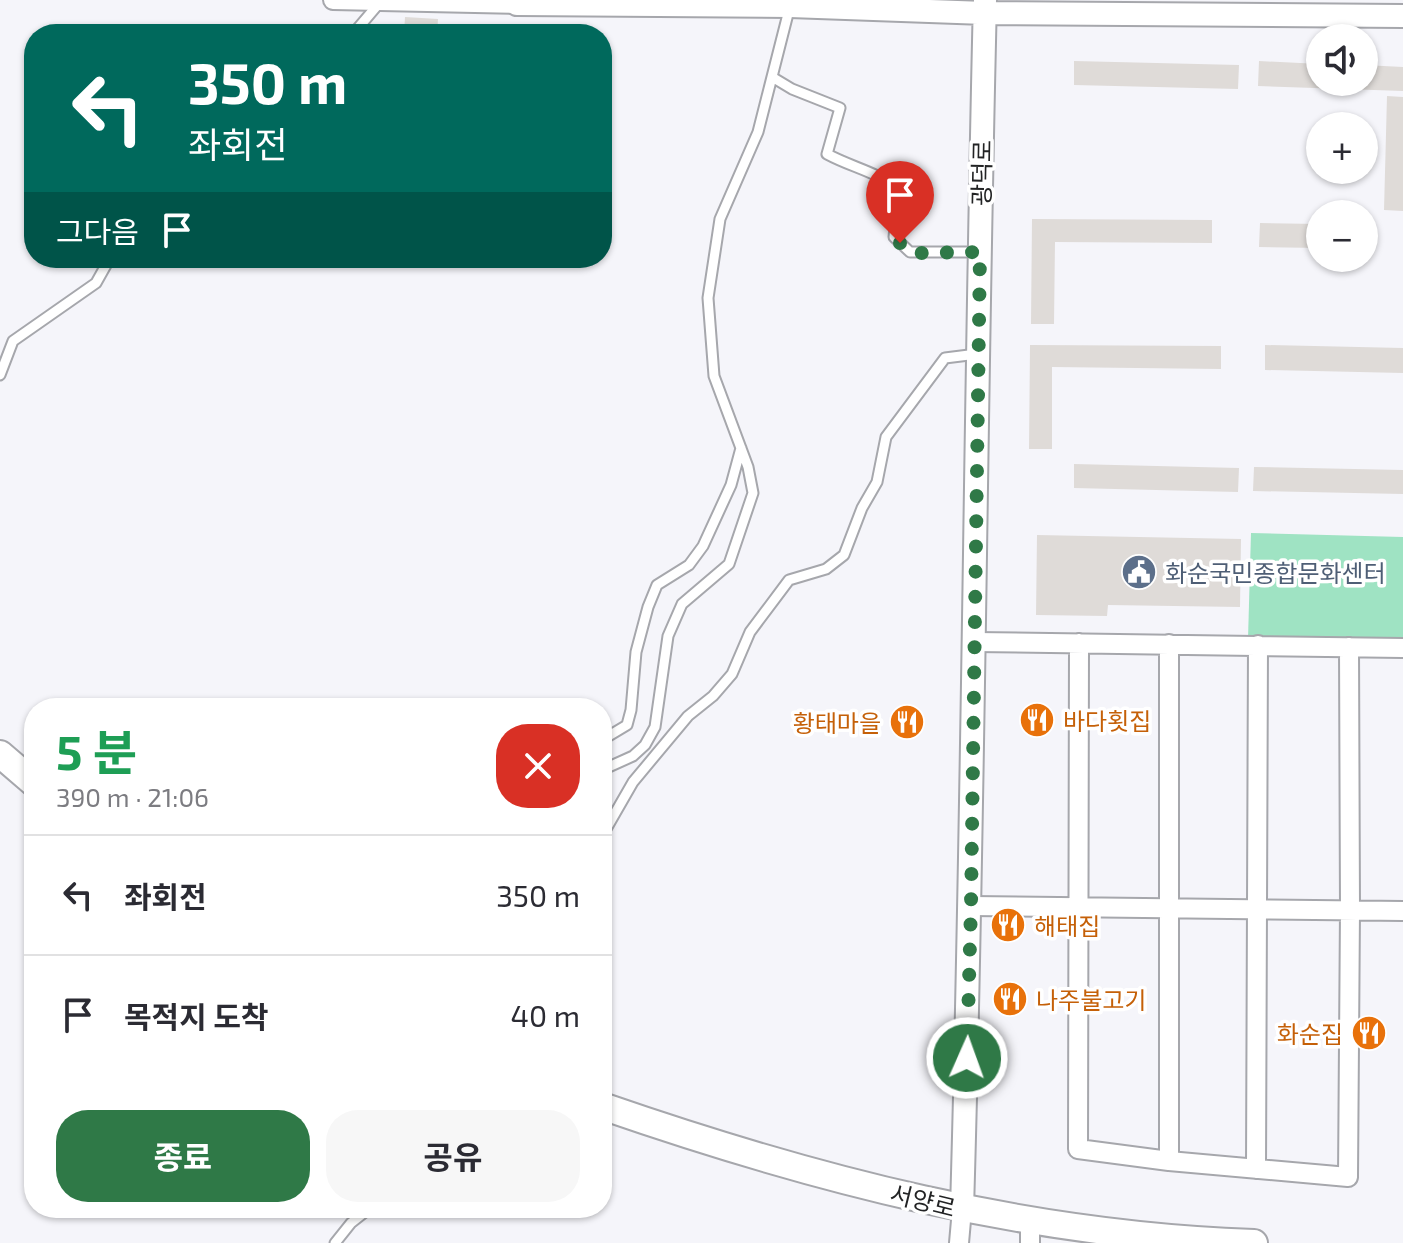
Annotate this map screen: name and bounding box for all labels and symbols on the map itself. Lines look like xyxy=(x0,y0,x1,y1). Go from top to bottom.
street label: 광덕로 xyxy=(966,140,996,206)
pin xyxy=(866,161,934,243)
public building icon: 화순국민종합문화센터 xyxy=(1120,553,1158,591)
place label: 화순국민종합문화센터 xyxy=(1165,558,1386,587)
restaurant icon: 바다횟집 xyxy=(1018,701,1056,739)
restaurant icon: 황태마을 xyxy=(888,703,926,741)
place label: 바다횟집 xyxy=(1063,706,1151,735)
place label: 황태마을 xyxy=(793,708,881,737)
restaurant icon: 해태집 xyxy=(989,906,1027,944)
place label: 해태집 xyxy=(1034,911,1100,940)
restaurant icon: 나주불고기 xyxy=(991,980,1029,1018)
place label: 나주불고기 xyxy=(1036,985,1146,1014)
restaurant icon: 화순집 xyxy=(1350,1014,1388,1052)
position arrow xyxy=(925,1016,1009,1100)
place label: 화순집 xyxy=(1277,1019,1343,1048)
street label: 서양로 xyxy=(887,1178,959,1222)

